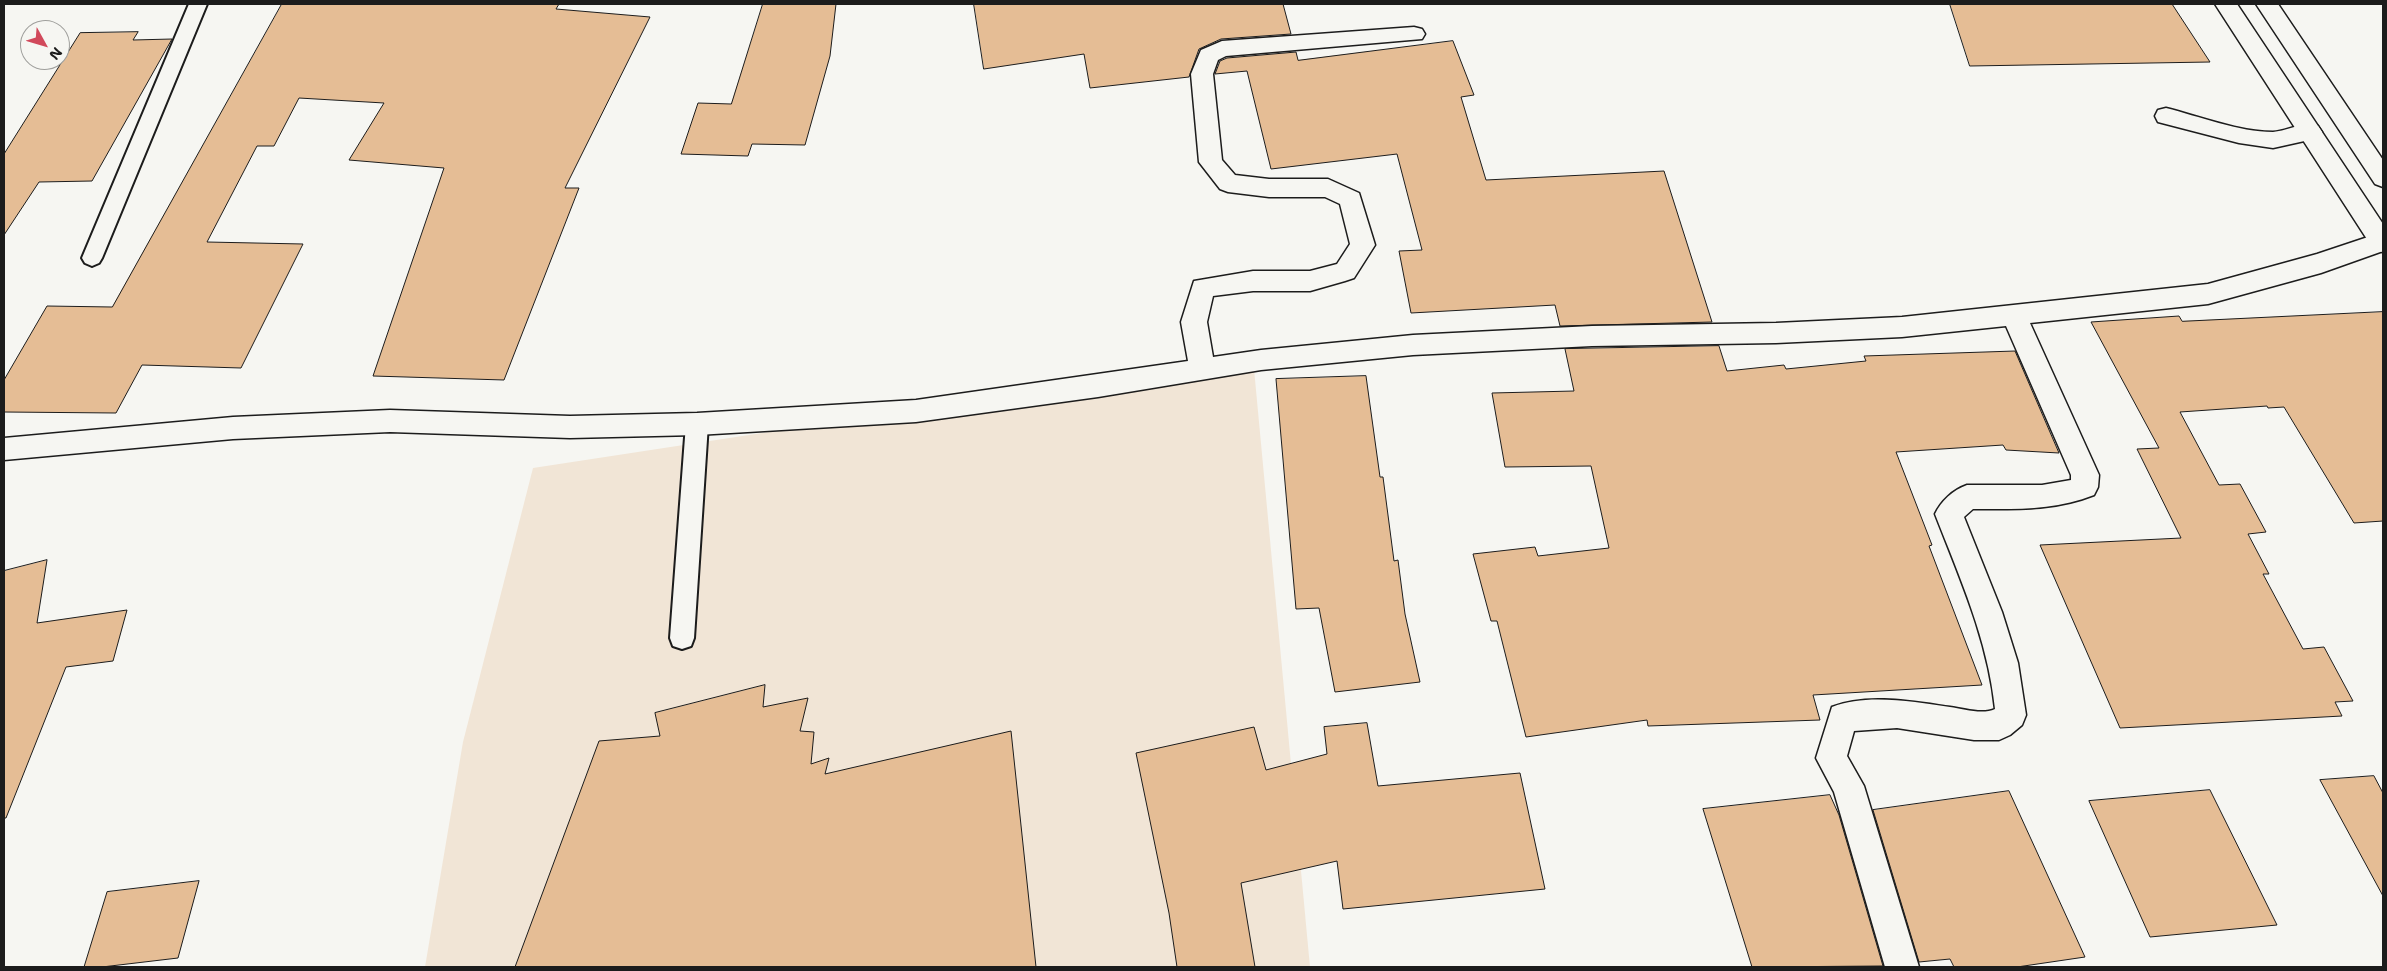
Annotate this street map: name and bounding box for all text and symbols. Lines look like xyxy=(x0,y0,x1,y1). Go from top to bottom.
north arrow xyxy=(20,20,70,70)
text: N xyxy=(45,44,66,64)

